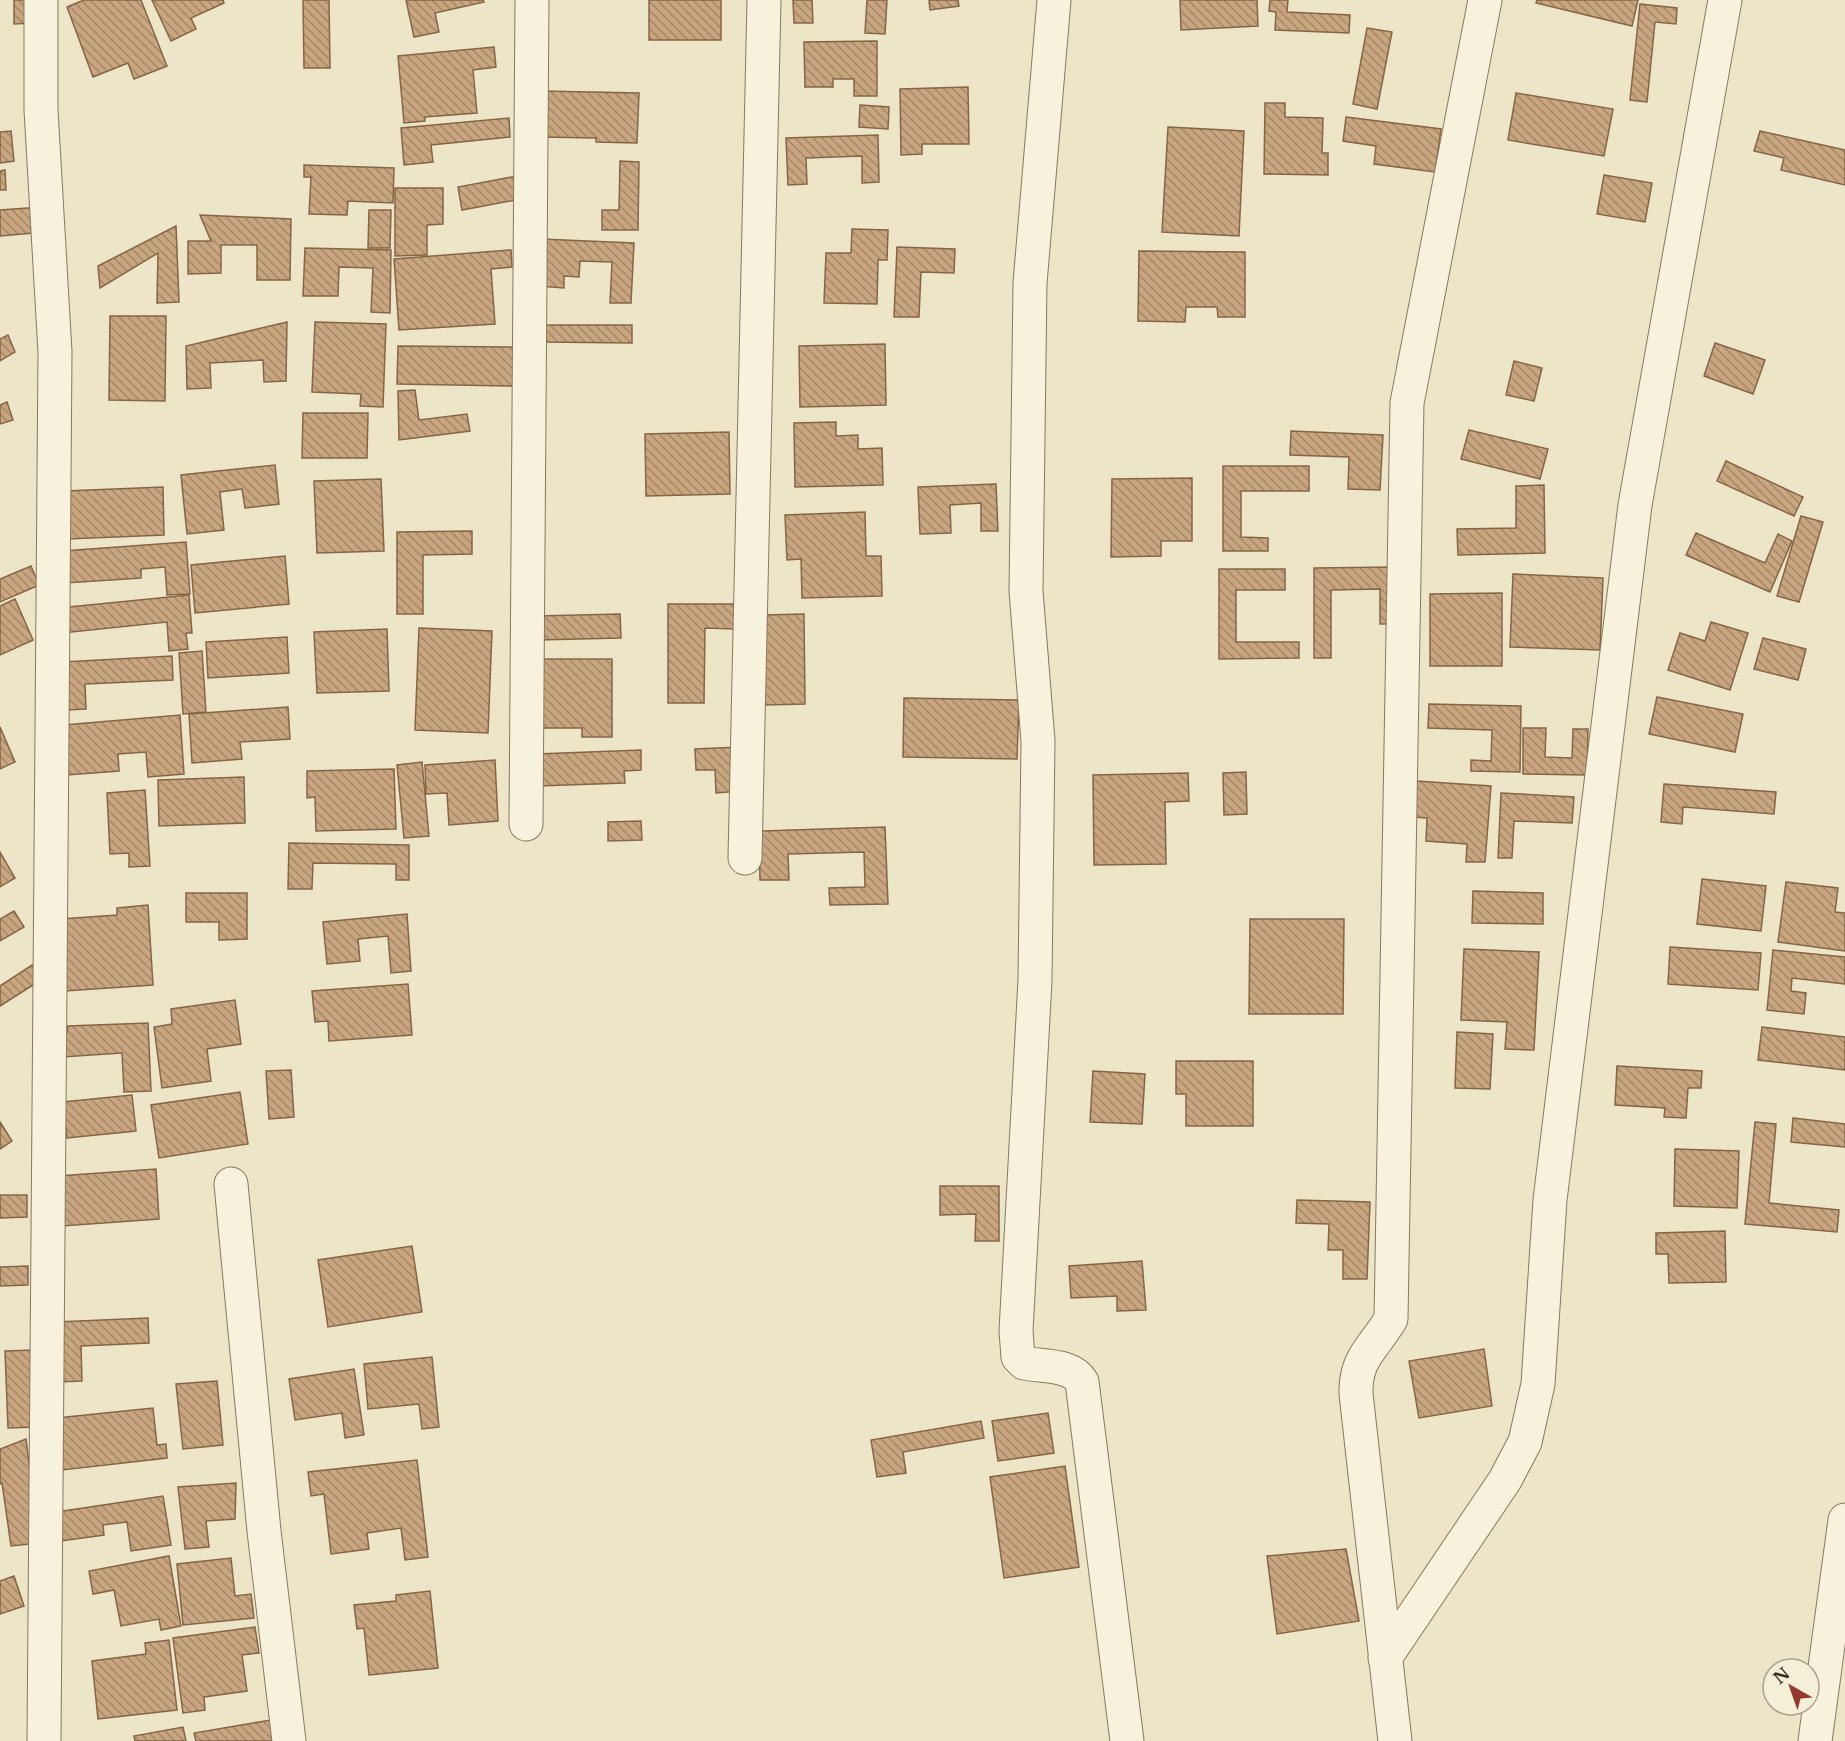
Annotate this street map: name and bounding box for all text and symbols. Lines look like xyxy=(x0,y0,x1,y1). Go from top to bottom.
north arrow xyxy=(1761,1657,1821,1717)
text: N xyxy=(1769,1663,1794,1688)

